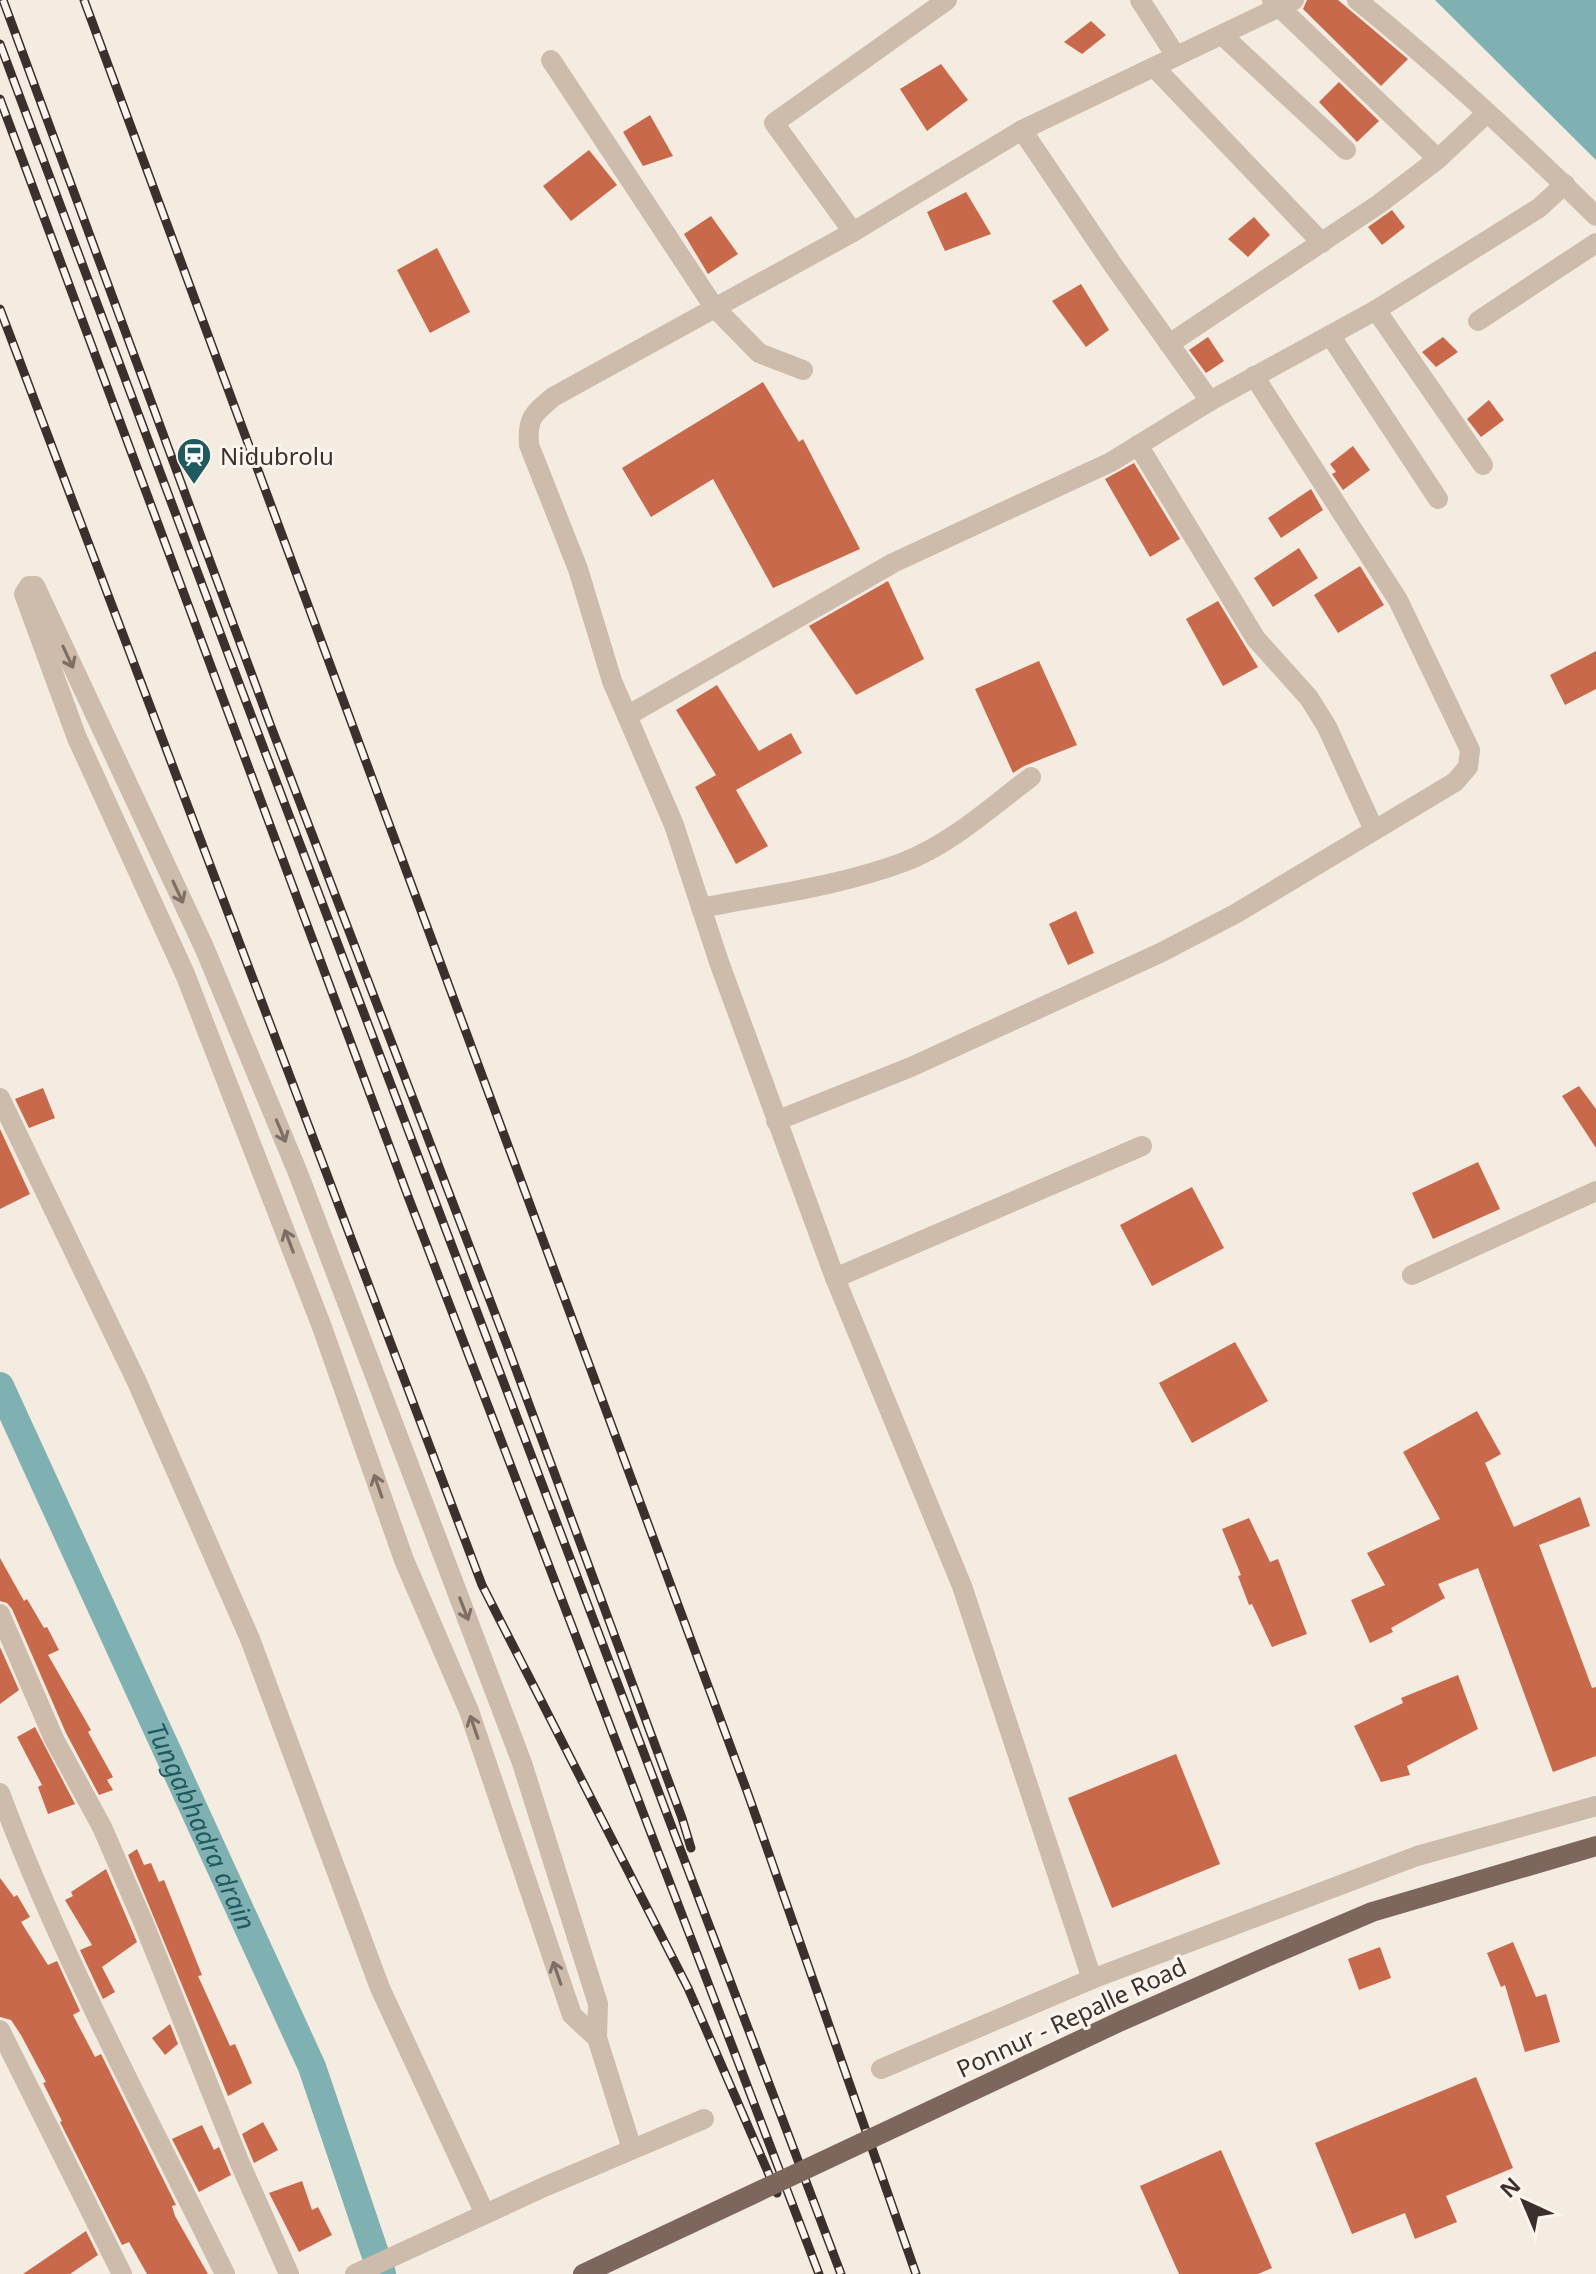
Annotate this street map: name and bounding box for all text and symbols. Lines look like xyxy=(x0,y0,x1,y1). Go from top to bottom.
station icon: Nidubrolu xyxy=(175,436,213,486)
place label: Nidubrolu xyxy=(220,439,334,472)
one-way arrow xyxy=(61,644,76,668)
one-way arrow xyxy=(171,880,186,904)
one-way arrow xyxy=(274,1118,289,1143)
one-way arrow xyxy=(281,1229,295,1254)
one-way arrow xyxy=(369,1473,384,1498)
one-way arrow xyxy=(458,1596,472,1621)
one-way arrow xyxy=(466,1715,481,1740)
water label: Tungabhadra drain xyxy=(138,1716,265,1936)
street label: Ponnur - Repalle Road xyxy=(951,1949,1191,2085)
one-way arrow xyxy=(549,1961,564,1986)
north arrow xyxy=(1484,2162,1564,2242)
text: N xyxy=(1493,2170,1526,2204)

